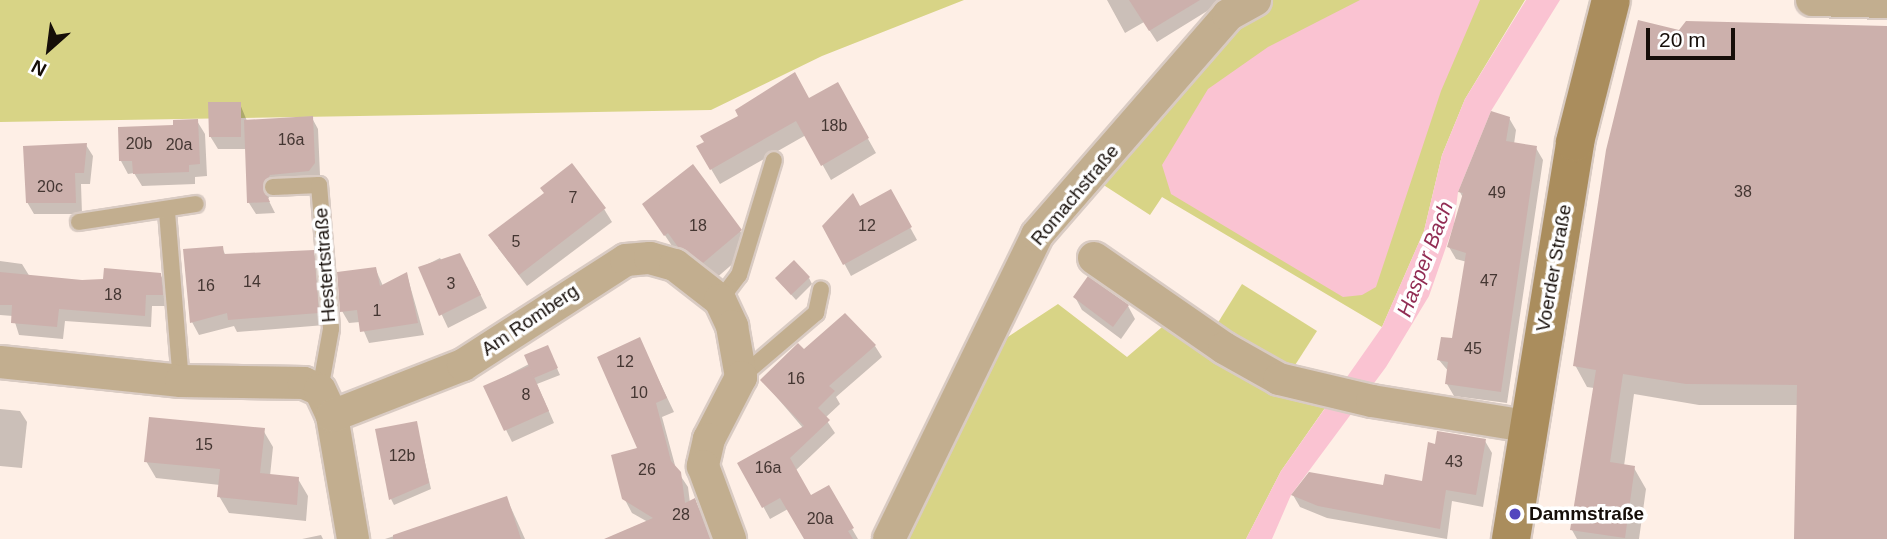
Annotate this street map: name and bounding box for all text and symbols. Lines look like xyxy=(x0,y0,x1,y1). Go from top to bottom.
north arrow xyxy=(14,14,84,84)
scale bar xyxy=(1649,14,1738,58)
text: 20 m xyxy=(1659,28,1706,51)
text: N xyxy=(28,55,50,80)
house number: 18b xyxy=(821,116,847,136)
house number: 16a xyxy=(278,130,304,150)
house number: 20b xyxy=(126,134,152,154)
house number: 20a xyxy=(166,135,192,155)
street label: Romachstraße xyxy=(1026,140,1124,250)
house number: 20c xyxy=(37,177,63,197)
house number: 38 xyxy=(1734,182,1752,202)
house number: 49 xyxy=(1488,183,1506,203)
house number: 7 xyxy=(569,188,577,208)
water label: Hasper Bach xyxy=(1391,198,1459,320)
street label: Voerder Straße xyxy=(1532,203,1576,333)
street label: Hestertstraße xyxy=(310,207,340,323)
house number: 18 xyxy=(689,216,707,236)
house number: 12 xyxy=(858,216,876,236)
house number: 5 xyxy=(512,232,520,252)
house number: 47 xyxy=(1480,271,1498,291)
house number: 14 xyxy=(243,272,261,292)
house number: 3 xyxy=(447,274,455,294)
house number: 16 xyxy=(197,276,215,296)
street label: Am Romberg xyxy=(477,279,583,361)
house number: 18 xyxy=(104,285,122,305)
house number: 1 xyxy=(373,301,381,321)
house number: 45 xyxy=(1464,339,1482,359)
house number: 12 xyxy=(616,352,634,372)
house number: 16 xyxy=(787,369,805,389)
house number: 10 xyxy=(630,383,648,403)
house number: 8 xyxy=(522,385,530,405)
house number: 15 xyxy=(195,435,213,455)
house number: 12b xyxy=(389,446,415,466)
house number: 43 xyxy=(1445,452,1463,472)
house number: 16a xyxy=(755,458,781,478)
house number: 26 xyxy=(638,460,656,480)
place label: Dammstraße xyxy=(1529,503,1644,525)
house number: 28 xyxy=(672,505,690,525)
marker: Dammstraße xyxy=(1507,506,1523,522)
house number: 20a xyxy=(807,509,833,529)

